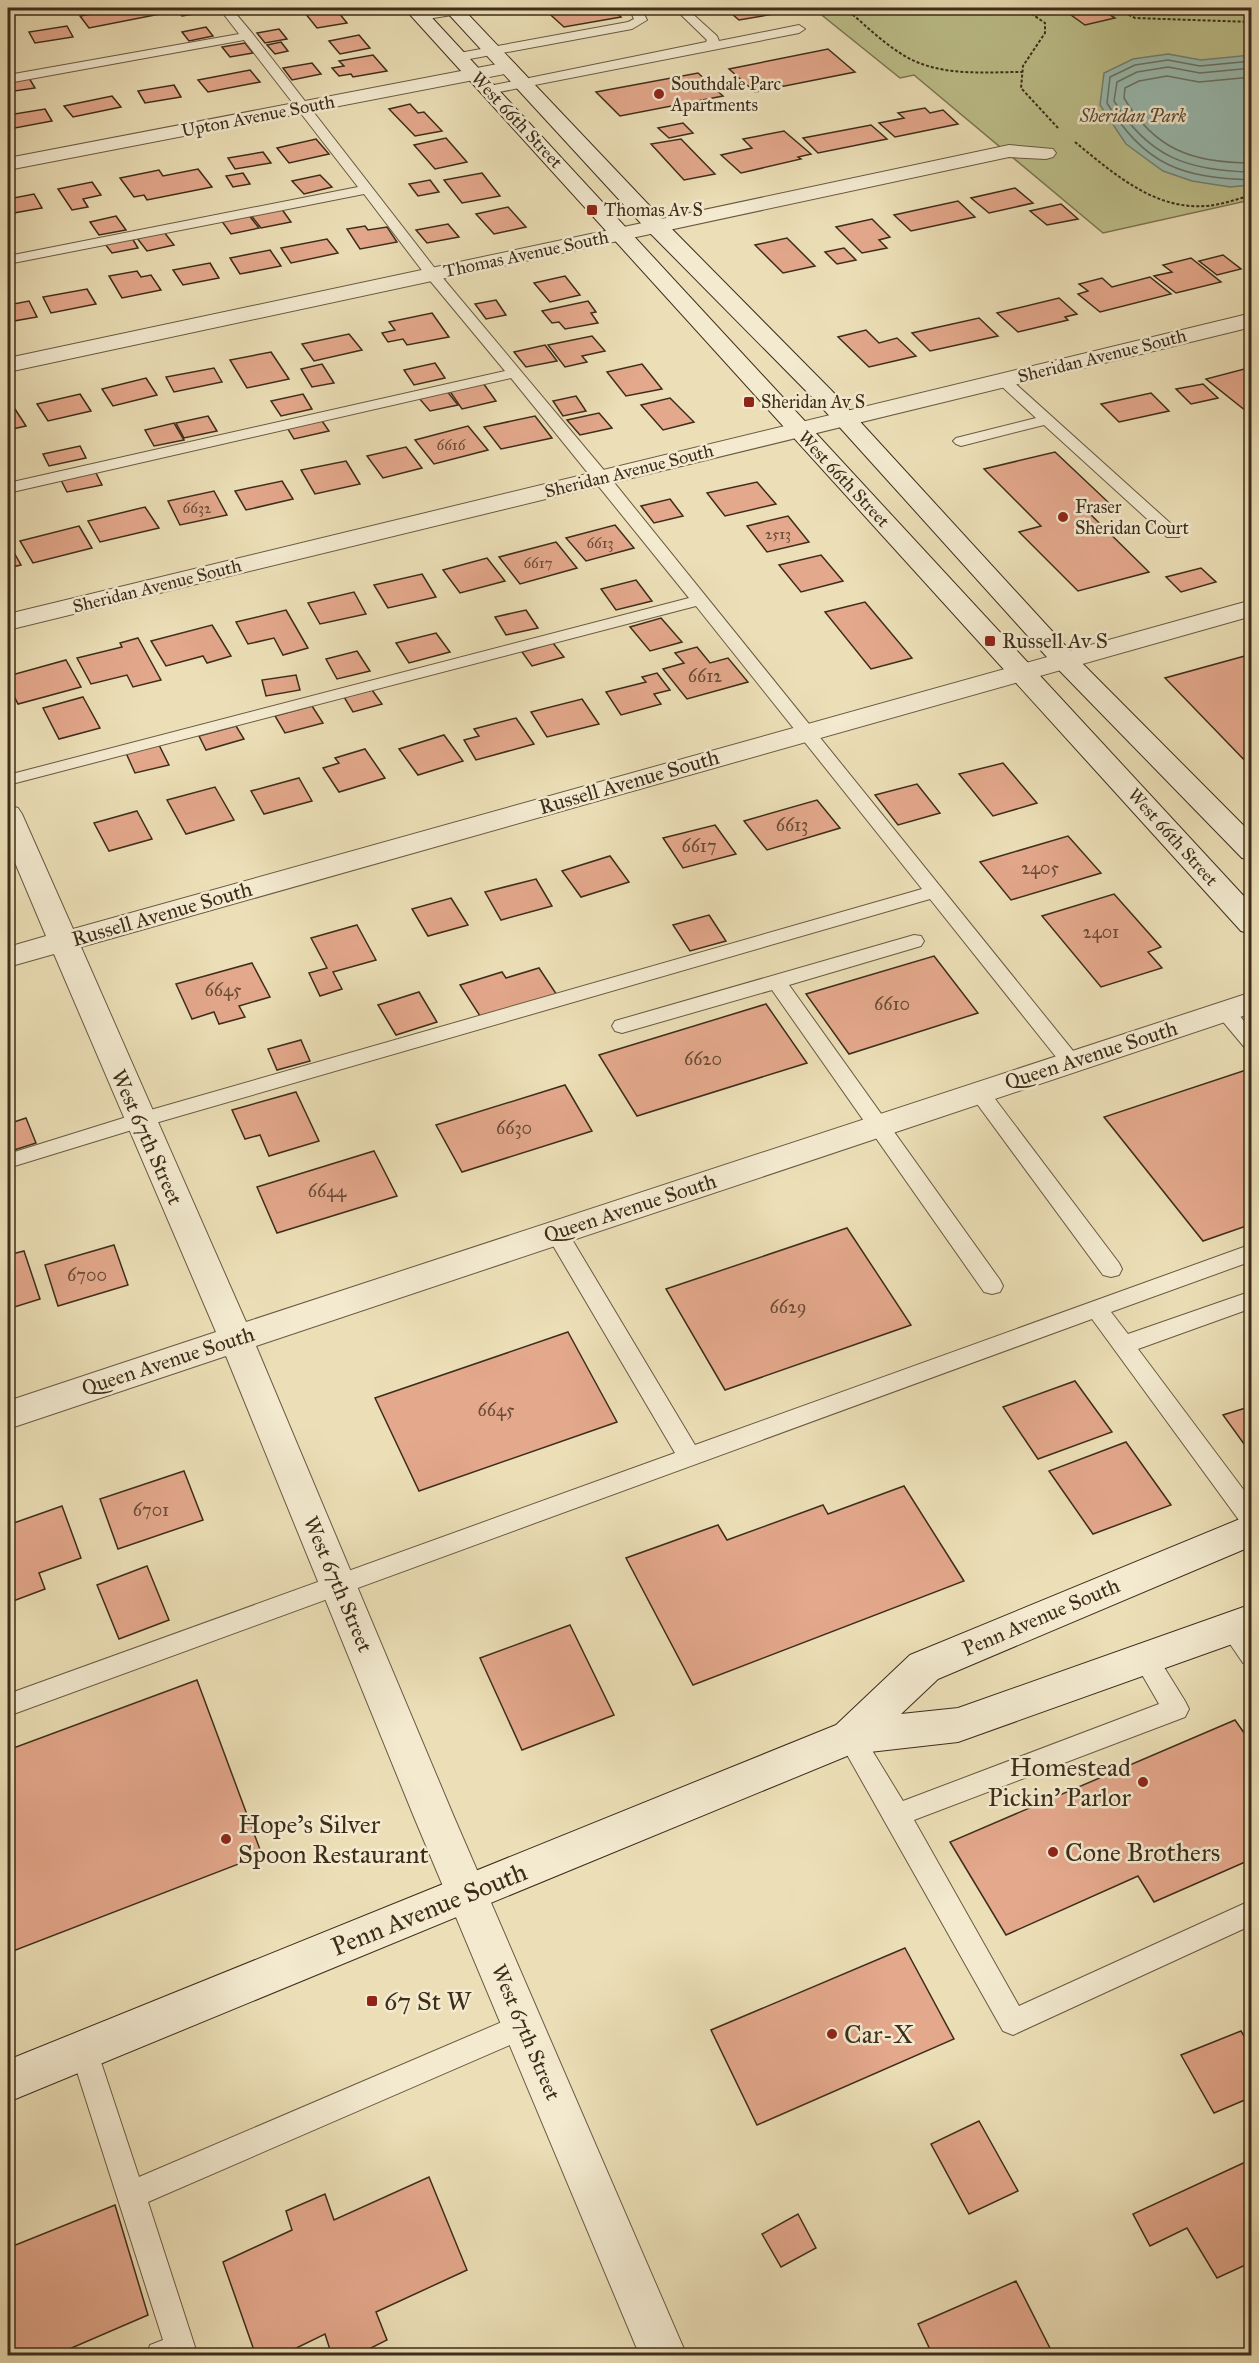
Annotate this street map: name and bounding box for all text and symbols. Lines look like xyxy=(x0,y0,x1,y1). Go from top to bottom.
street label: West 66th Street xyxy=(467,67,568,173)
place label: Southdale Parc Apartments xyxy=(670,73,782,116)
marker: Southdale Parc Apartments xyxy=(652,87,666,101)
street label: Upton Avenue South xyxy=(180,90,336,142)
park label: Sheridan Park xyxy=(1079,105,1186,127)
place label: Thomas Av S xyxy=(604,199,703,221)
marker: Thomas Av S xyxy=(585,203,599,217)
street label: Thomas Avenue South xyxy=(442,226,610,282)
street label: Sheridan Avenue South xyxy=(1015,324,1189,388)
place label: Sheridan Av S xyxy=(761,391,865,413)
marker: Sheridan Av S xyxy=(742,395,756,409)
street label: West 66th Street xyxy=(794,426,895,532)
house number: 6616 xyxy=(437,436,467,454)
street label: Sheridan Avenue South xyxy=(542,439,716,503)
place label: Fraser Sheridan Court xyxy=(1075,496,1189,539)
house number: 6632 xyxy=(183,499,212,517)
marker: Fraser Sheridan Court xyxy=(1056,510,1070,524)
house number: 2513 xyxy=(765,525,791,543)
house number: 6613 xyxy=(586,534,614,552)
street label: Sheridan Avenue South xyxy=(70,554,244,618)
house number: 6617 xyxy=(523,554,553,572)
place label: Russell Av S xyxy=(1002,628,1108,654)
marker: Russell Av S xyxy=(983,634,997,648)
house number: 6612 xyxy=(688,665,722,687)
street label: Russell Avenue South xyxy=(536,744,722,820)
street label: West 66th Street xyxy=(1123,784,1223,891)
house number: 6613 xyxy=(776,814,808,836)
house number: 6617 xyxy=(681,835,717,857)
house number: 2405 xyxy=(1021,857,1060,879)
street label: Russell Avenue South xyxy=(69,876,255,952)
house number: 2401 xyxy=(1083,921,1119,943)
house number: 6645 xyxy=(205,979,242,1001)
house number: 6610 xyxy=(874,993,910,1015)
street label: Queen Avenue South xyxy=(1001,1015,1181,1095)
house number: 6620 xyxy=(684,1048,722,1070)
street label: West 67th Street xyxy=(106,1065,189,1209)
house number: 6630 xyxy=(496,1117,532,1139)
street label: Queen Avenue South xyxy=(540,1168,720,1248)
house number: 6644 xyxy=(308,1180,347,1202)
house number: 6700 xyxy=(67,1264,107,1286)
house number: 6629 xyxy=(769,1296,807,1318)
street label: Queen Avenue South xyxy=(78,1321,258,1401)
house number: 6645 xyxy=(478,1399,515,1421)
house number: 6701 xyxy=(133,1499,169,1521)
street label: West 67th Street xyxy=(298,1512,379,1656)
street label: Penn Avenue South xyxy=(959,1572,1124,1662)
place label: Homestead Pickin' Parlor xyxy=(988,1751,1131,1813)
marker: Homestead Pickin' Parlor xyxy=(1136,1775,1150,1789)
place label: Hope's Silver Spoon Restaurant xyxy=(238,1808,429,1870)
marker: Hope's Silver Spoon Restaurant xyxy=(219,1832,233,1846)
place label: Cone Brothers xyxy=(1065,1836,1220,1868)
marker: Cone Brothers xyxy=(1046,1845,1060,1859)
street label: Penn Avenue South xyxy=(326,1855,532,1963)
street label: West 67th Street xyxy=(486,1960,567,2104)
place label: 67 St W xyxy=(384,1985,473,2017)
marker: 67 St W xyxy=(365,1994,379,2008)
place label: Car-X xyxy=(844,2018,913,2050)
marker: Car-X xyxy=(825,2027,839,2041)

